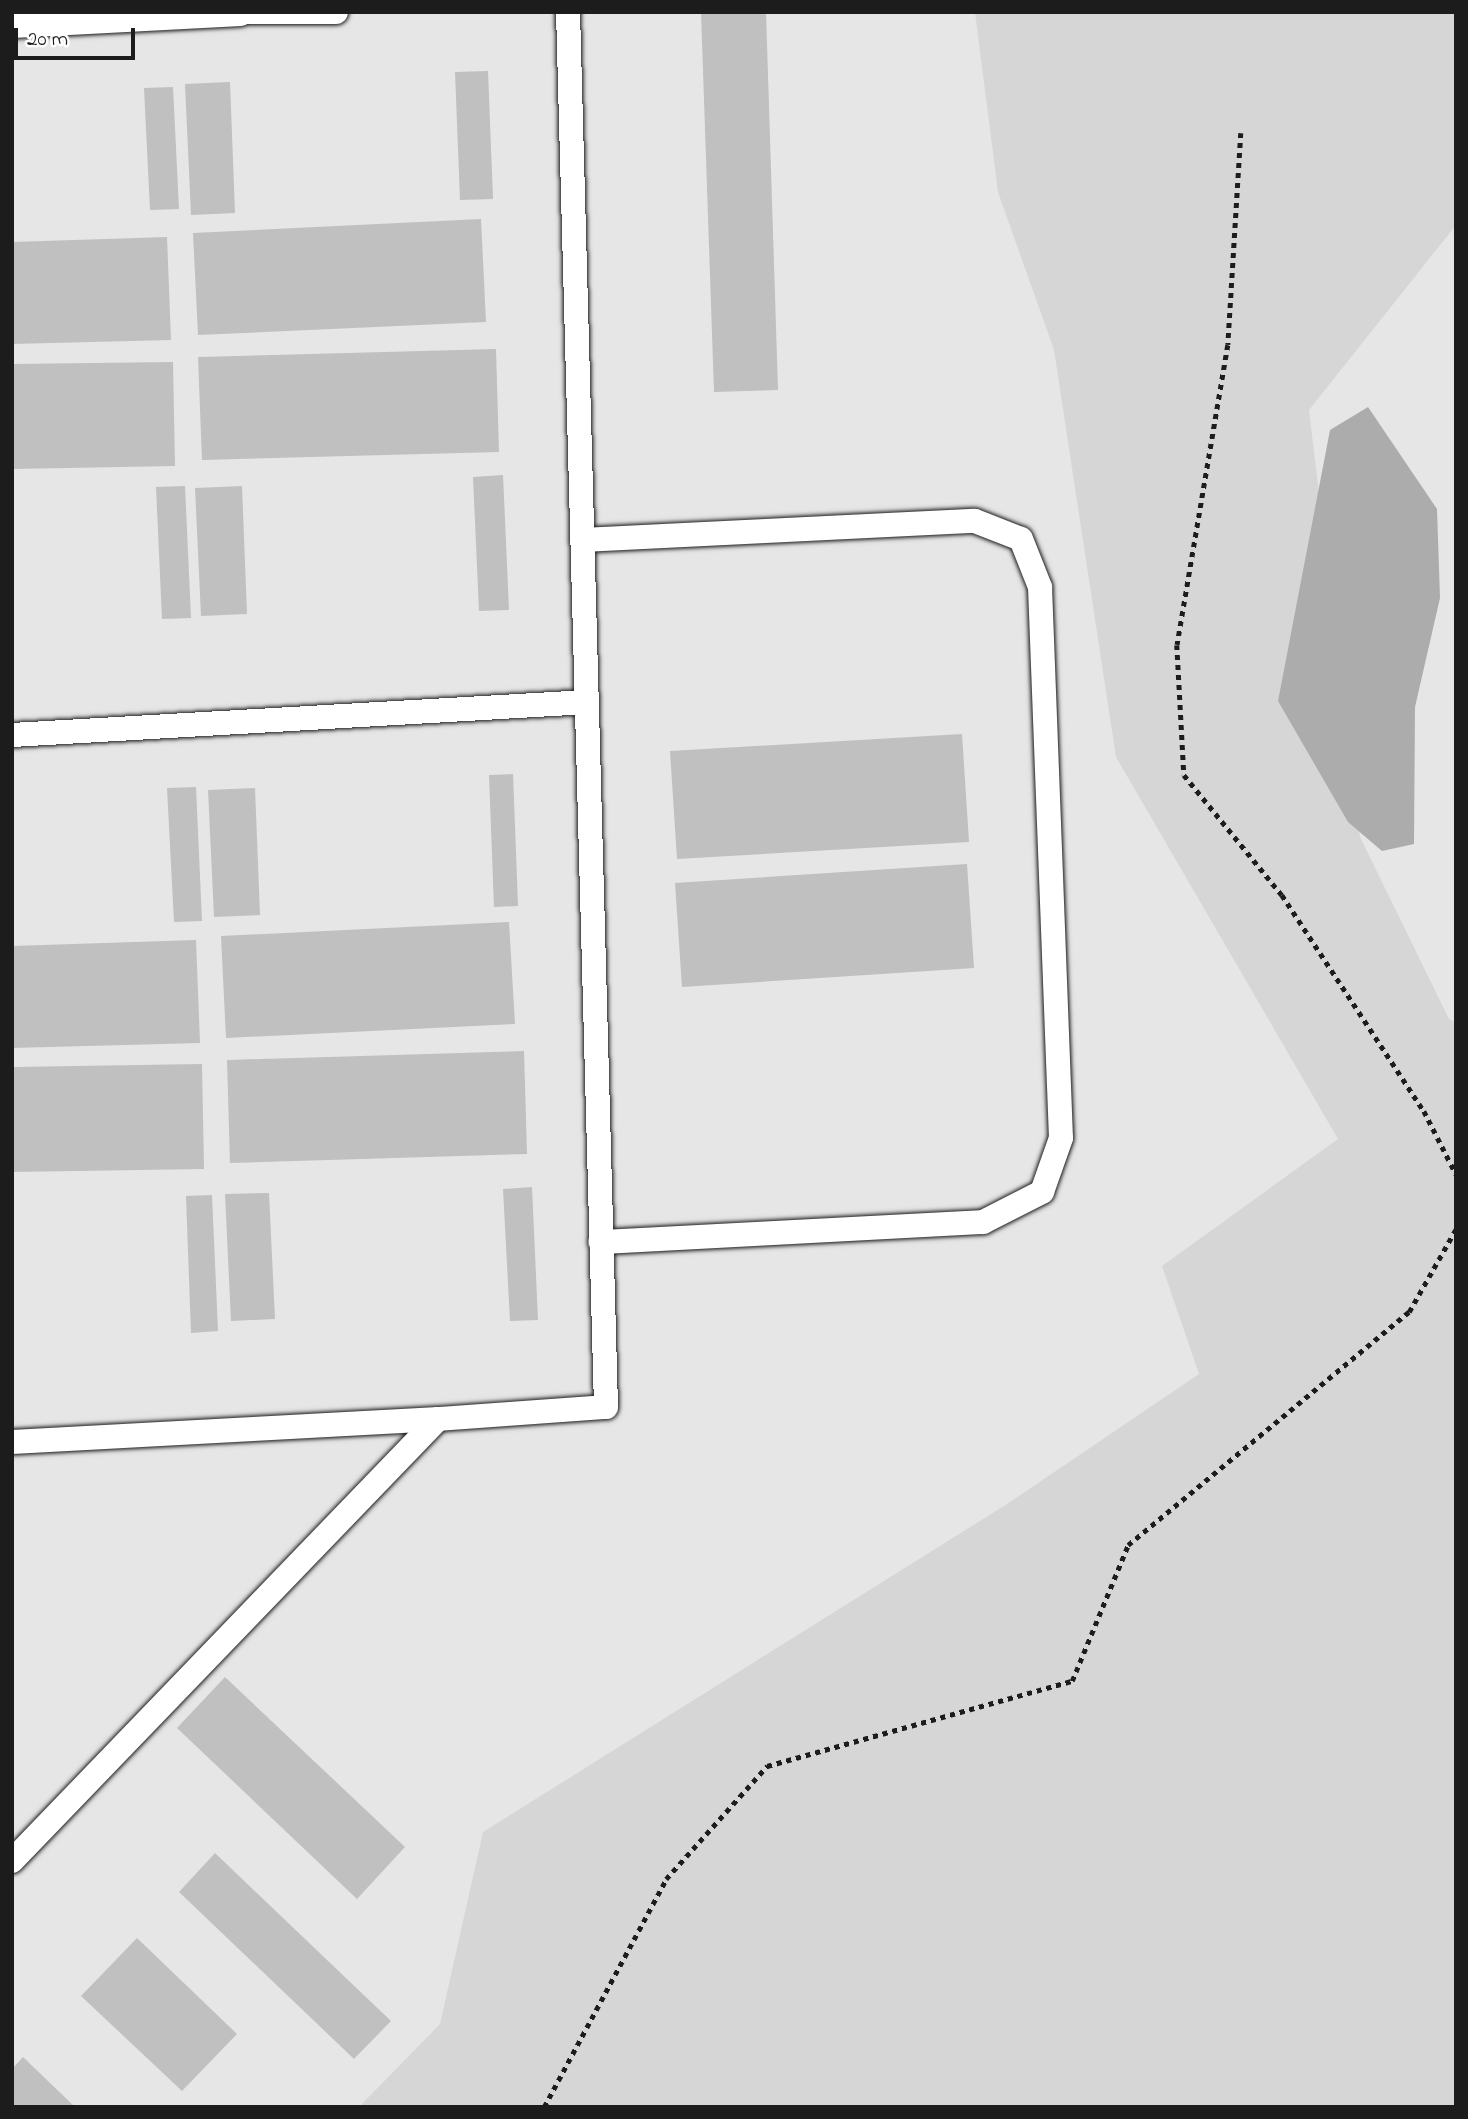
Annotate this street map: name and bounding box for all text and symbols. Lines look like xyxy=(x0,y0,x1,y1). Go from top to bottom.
scale bar xyxy=(18,14,138,58)
text: 20 m xyxy=(27,25,68,55)

